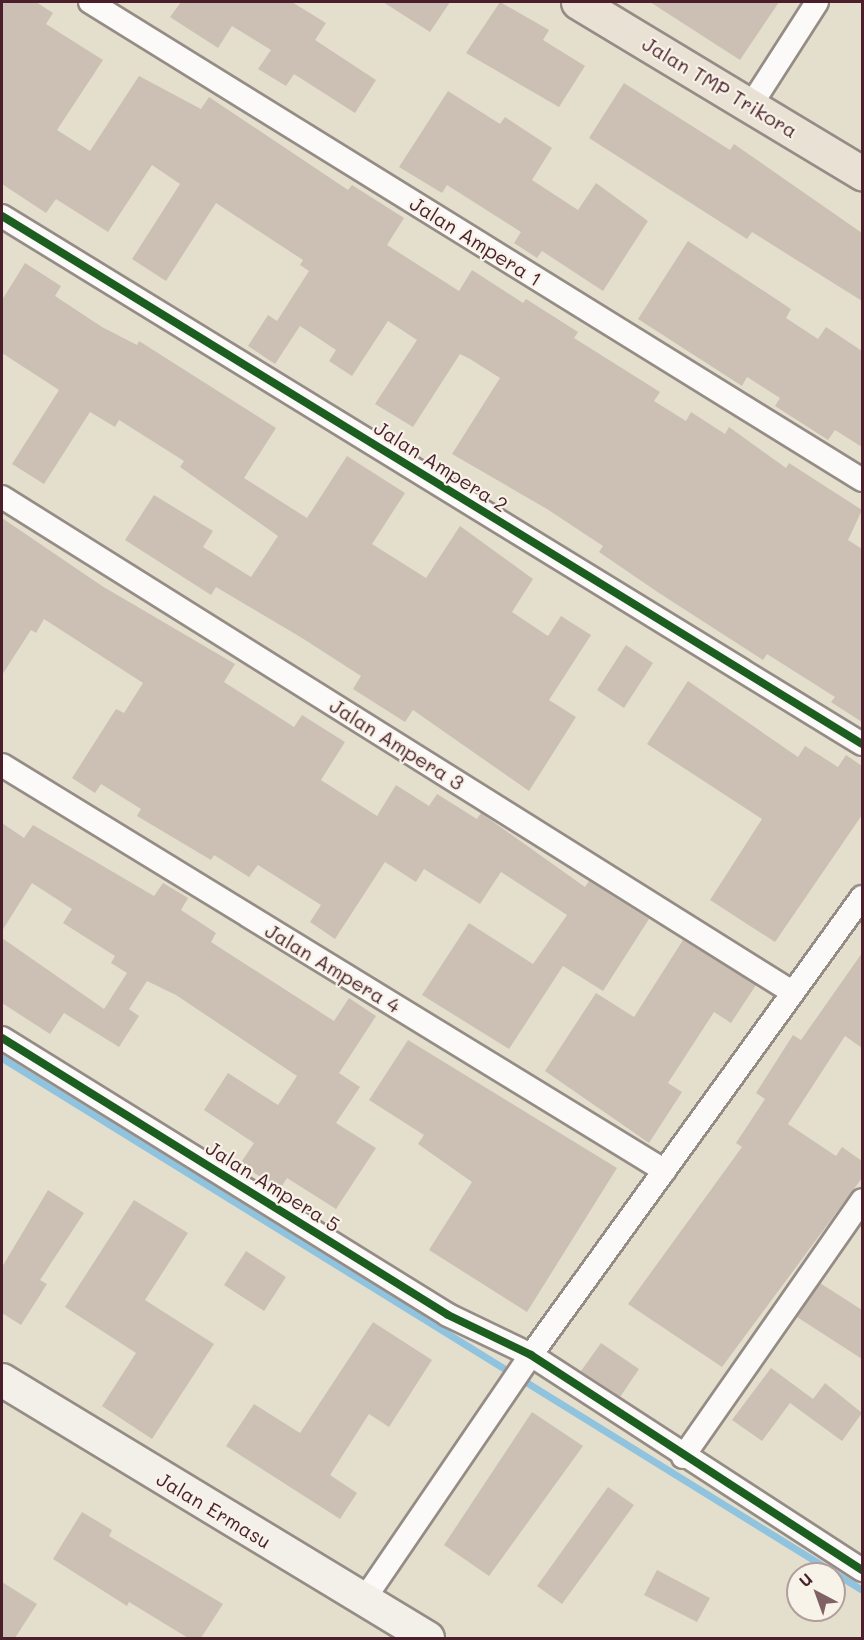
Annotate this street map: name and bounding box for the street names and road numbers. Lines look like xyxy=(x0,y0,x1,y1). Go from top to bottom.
street label: Jalan TMP Trikora xyxy=(638,31,802,143)
street label: Jalan Ampera 1 xyxy=(406,191,546,291)
street label: Jalan Ampera 2 xyxy=(370,415,512,517)
street label: Jalan Ampera 3 xyxy=(326,693,468,795)
street label: Jalan Ampera 4 xyxy=(261,918,405,1018)
street label: Jalan Ampera 5 xyxy=(202,1135,344,1237)
street label: Jalan Ermasu xyxy=(153,1467,275,1553)

